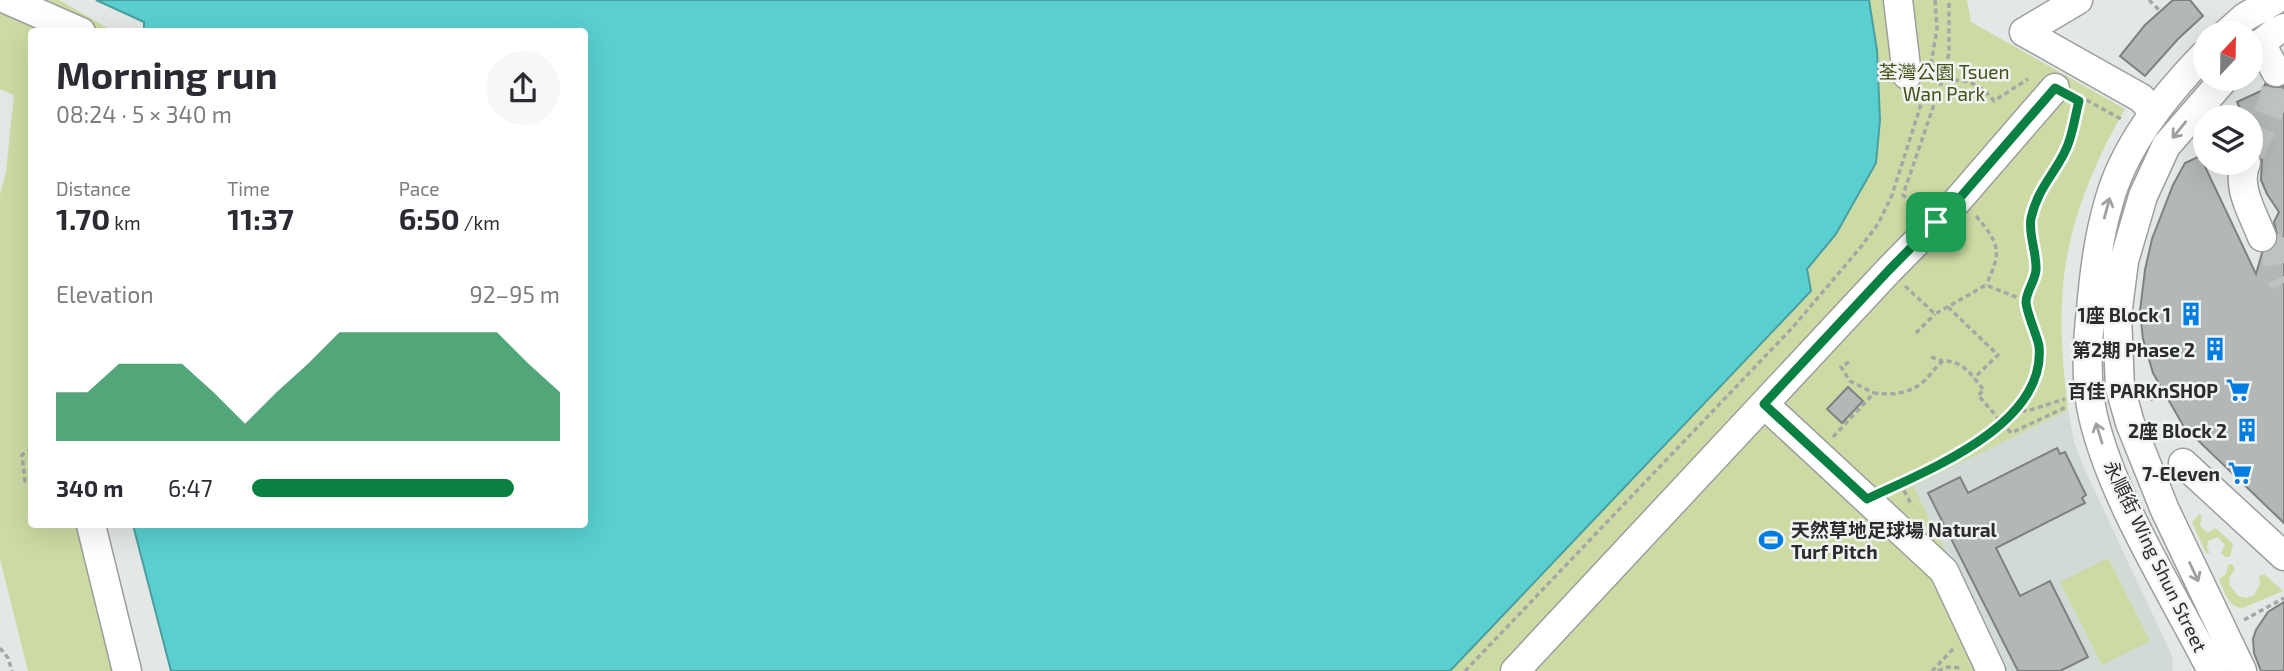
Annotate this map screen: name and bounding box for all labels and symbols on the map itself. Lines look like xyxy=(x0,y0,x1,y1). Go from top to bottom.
north arrow xyxy=(2193,21,2263,91)
park label: 荃灣公園 Tsuen Wan Park xyxy=(1878,60,2010,105)
one-way arrow xyxy=(2171,121,2187,139)
pin xyxy=(1906,192,1966,252)
one-way arrow xyxy=(2102,198,2115,220)
building icon: 1座 Block 1 xyxy=(2177,300,2205,328)
place label: 1座 Block 1 xyxy=(2078,303,2171,326)
building icon: 第2期 Phase 2 xyxy=(2201,335,2229,363)
place label: 第2期 Phase 2 xyxy=(2072,338,2195,361)
supermarket icon: 百佳 PARKnSHOP xyxy=(2224,376,2252,404)
place label: 百佳 PARKnSHOP xyxy=(2068,379,2218,402)
building icon: 2座 Block 2 xyxy=(2233,416,2261,444)
place label: 2座 Block 2 xyxy=(2128,419,2227,442)
one-way arrow xyxy=(2091,422,2104,444)
street label: 永順街 Wing Shun Street xyxy=(2100,456,2212,656)
supermarket icon: 7-Eleven xyxy=(2226,459,2254,487)
place label: 7-Eleven xyxy=(2142,462,2220,485)
place label: 天然草地足球場 Natural Turf Pitch xyxy=(1791,518,1998,563)
sports icon: 天然草地足球場 Natural Turf Pitch xyxy=(1757,526,1785,554)
one-way arrow xyxy=(2188,561,2201,582)

